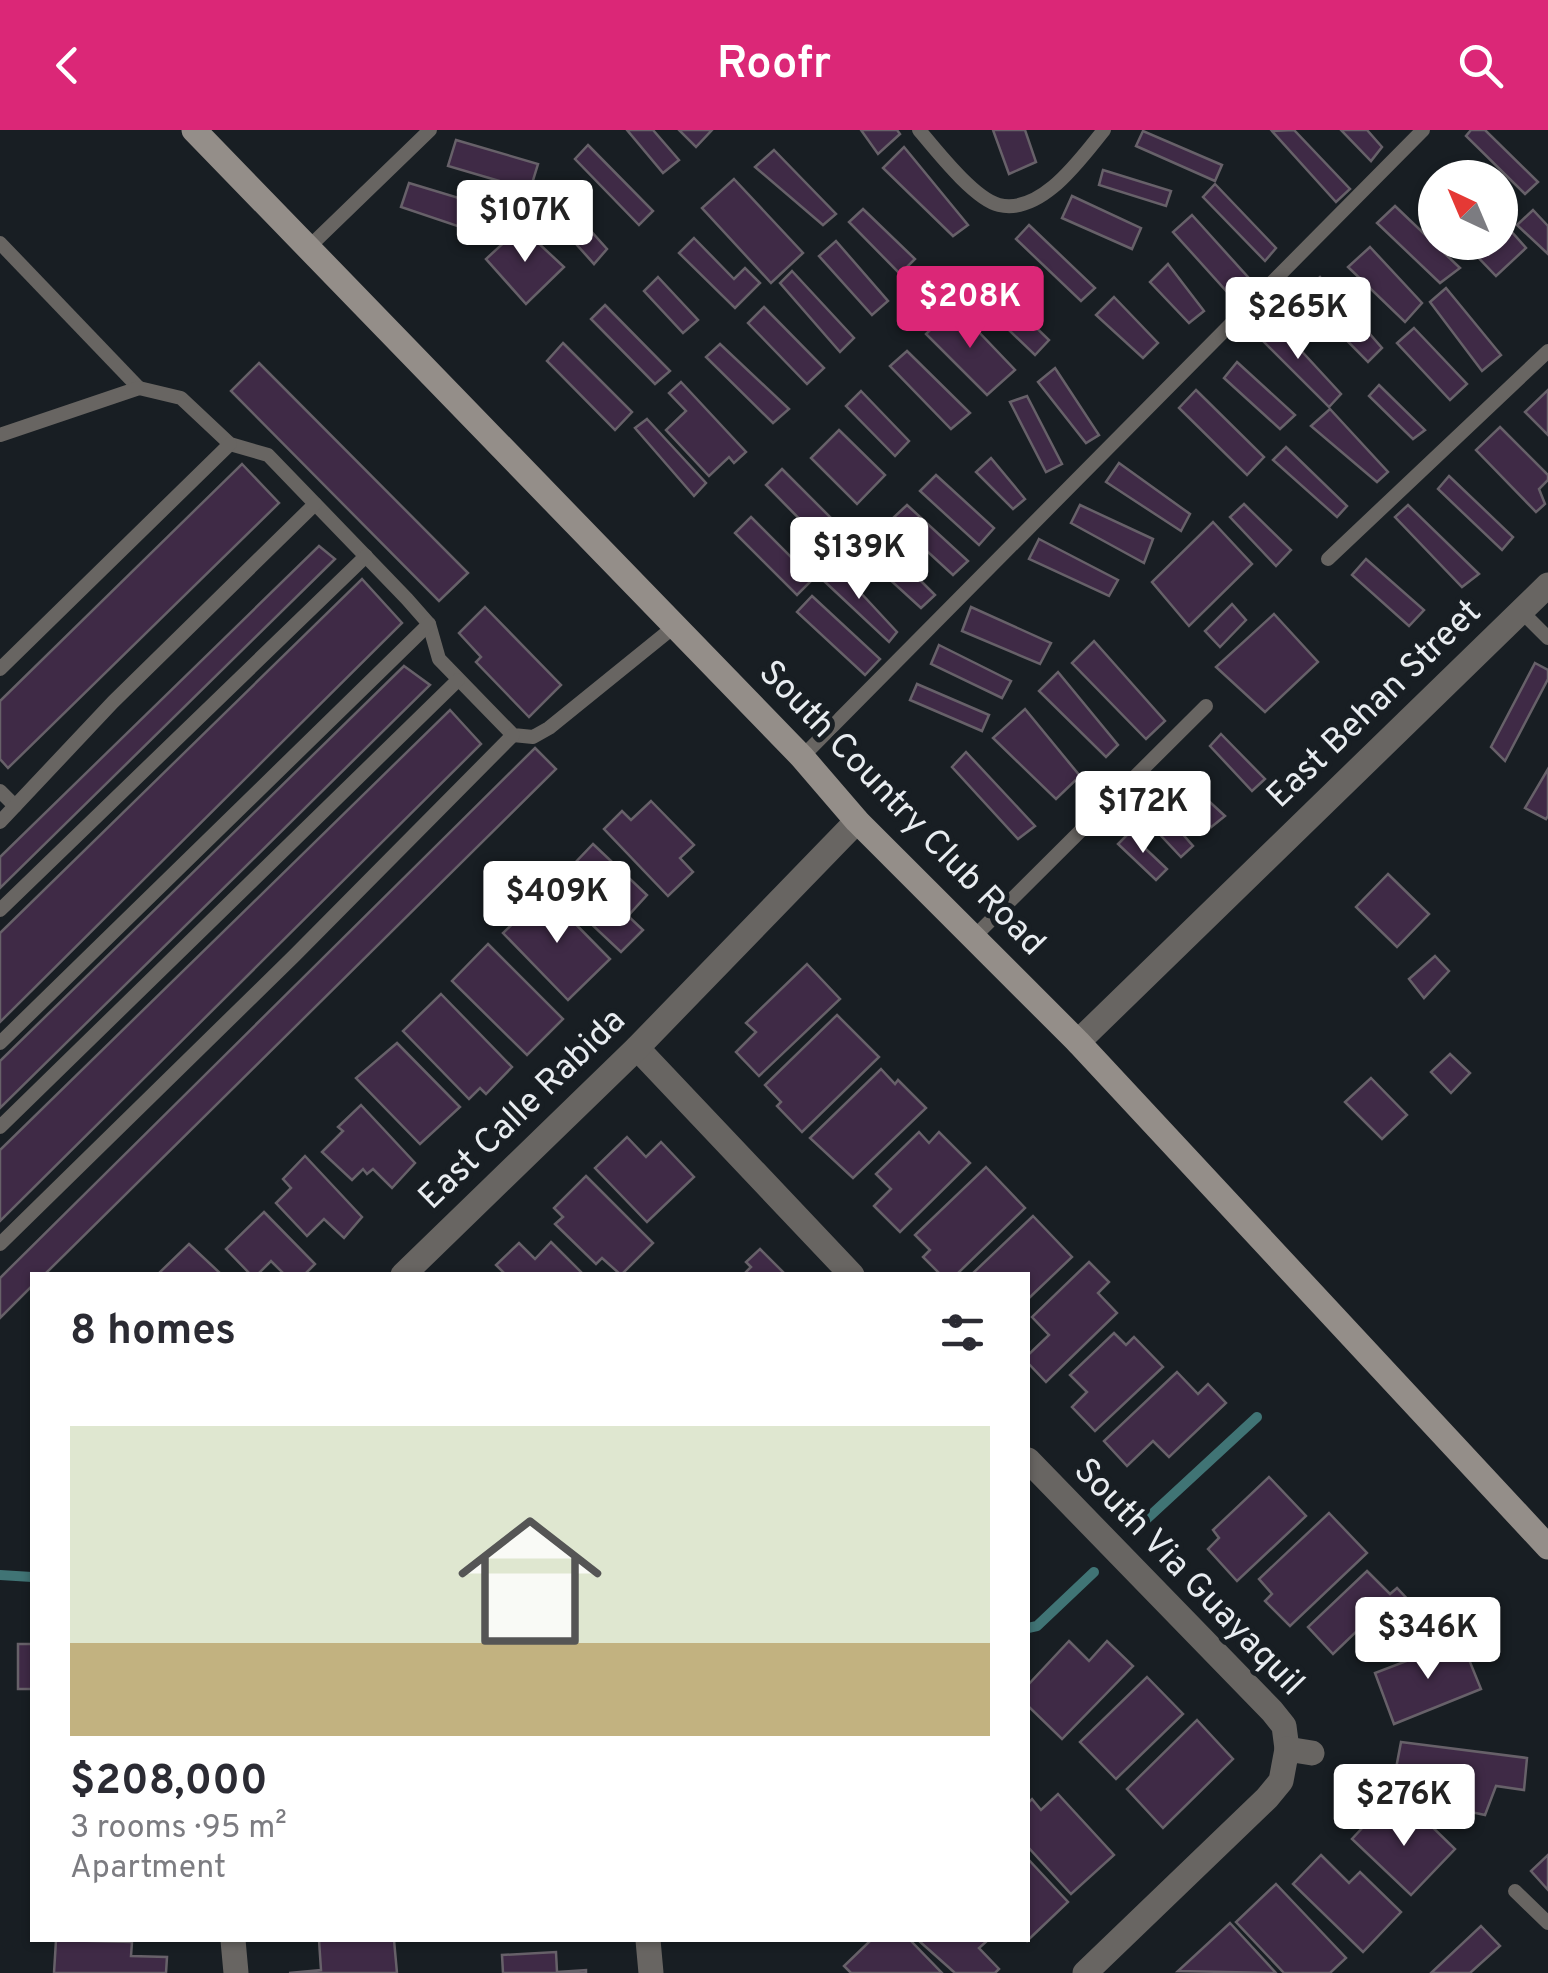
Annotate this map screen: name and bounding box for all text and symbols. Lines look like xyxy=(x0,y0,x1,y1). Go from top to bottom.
text: Roofr xyxy=(717,37,831,94)
icon: back xyxy=(40,38,95,93)
icon: search xyxy=(1453,38,1508,93)
north arrow xyxy=(1418,160,1518,260)
map controls xyxy=(1418,160,1518,260)
pin: $107K xyxy=(455,180,595,265)
text: $107K xyxy=(479,192,571,232)
pin: $208K xyxy=(900,266,1040,351)
pin: $265K xyxy=(1228,277,1368,362)
text: $208K xyxy=(919,278,1021,318)
text: $265K xyxy=(1248,289,1348,329)
pin: $139K xyxy=(789,517,929,602)
text: $139K xyxy=(812,529,906,569)
street label: East Behan Street xyxy=(1258,591,1492,819)
street label: South Country Club Road xyxy=(748,652,1054,966)
pin: $172K xyxy=(1073,771,1213,856)
text: $172K xyxy=(1098,783,1188,823)
pin: $409K xyxy=(487,861,627,946)
text: $409K xyxy=(505,873,609,913)
street label: East Calle Rabida xyxy=(410,1000,636,1220)
icon: filters xyxy=(935,1305,990,1360)
text: 8 homes xyxy=(70,1306,236,1359)
street label: South Via Guayaquil xyxy=(1063,1450,1313,1706)
icon: home xyxy=(440,1491,620,1671)
pin: $346K xyxy=(1358,1597,1498,1682)
text: $346K xyxy=(1377,1609,1479,1649)
text: $208,000 xyxy=(70,1756,268,1809)
pin: $276K xyxy=(1334,1764,1474,1849)
text: $276K xyxy=(1356,1776,1452,1816)
text: 3 rooms · 95 m² xyxy=(70,1809,287,1849)
text: Apartment xyxy=(70,1849,226,1889)

